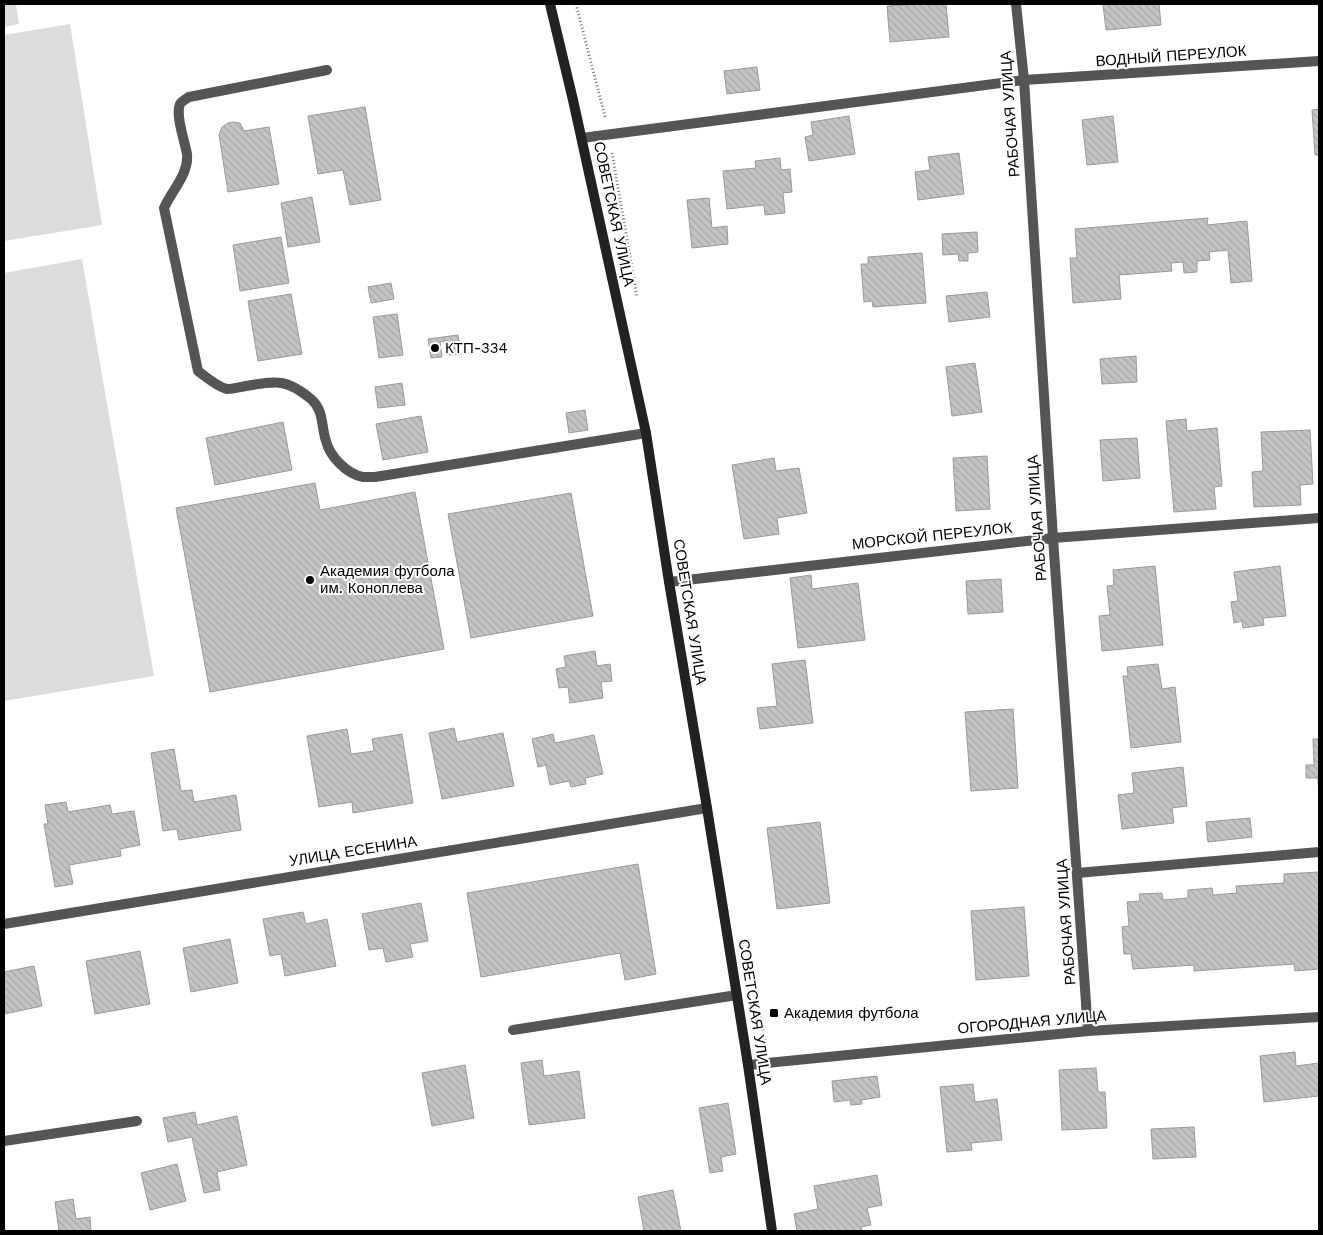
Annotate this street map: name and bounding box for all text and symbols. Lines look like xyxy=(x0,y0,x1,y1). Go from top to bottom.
street label: ВОДНЫЙ ПЕРЕУЛОК xyxy=(1095,42,1247,70)
street label: РАБОЧАЯ УЛИЦА xyxy=(997,50,1023,178)
street label: СОВЕТСКАЯ УЛИЦА xyxy=(590,140,638,288)
place label: КТП-334 xyxy=(445,339,508,357)
marker: КТП-334 xyxy=(429,342,441,354)
street label: РАБОЧАЯ УЛИЦА xyxy=(1024,454,1050,582)
street label: МОРСКОЙ ПЕРЕУЛОК xyxy=(851,519,1013,553)
street label: СОВЕТСКАЯ УЛИЦА xyxy=(670,538,710,686)
place label: Академия футбола им. Коноплева xyxy=(320,562,455,597)
marker: Академия футбола им. Коноплева xyxy=(304,574,316,586)
street label: УЛИЦА ЕСЕНИНА xyxy=(288,832,418,870)
street label: РАБОЧАЯ УЛИЦА xyxy=(1053,858,1079,986)
street label: СОВЕТСКАЯ УЛИЦА xyxy=(735,938,775,1086)
place label: Академия футбола xyxy=(784,1004,919,1022)
marker: Академия футбола xyxy=(768,1007,780,1019)
street label: ОГОРОДНАЯ УЛИЦА xyxy=(957,1007,1107,1037)

